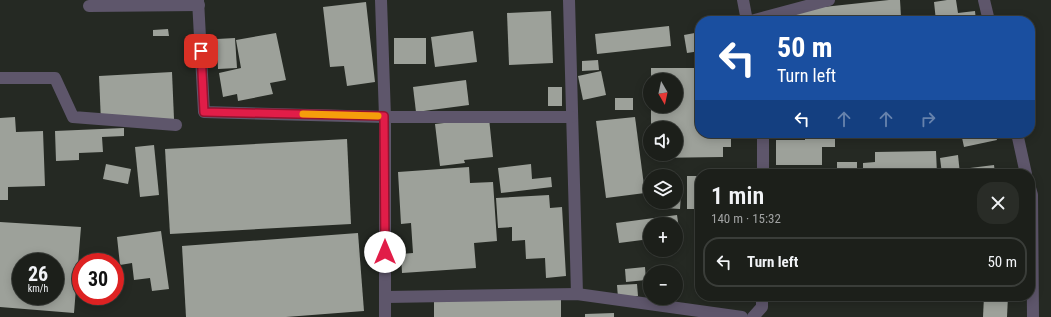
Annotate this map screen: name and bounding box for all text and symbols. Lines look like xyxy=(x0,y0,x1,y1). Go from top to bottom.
text: 50 m xyxy=(777,31,833,64)
icon: left xyxy=(711,32,763,84)
pin xyxy=(184,34,218,68)
icon: arrive xyxy=(190,40,212,62)
text: Turn left xyxy=(777,65,836,86)
north arrow xyxy=(643,73,683,113)
map controls xyxy=(643,73,683,305)
icon: left xyxy=(791,108,813,130)
icon: ahead xyxy=(833,108,855,130)
icon: ahead xyxy=(875,108,897,130)
icon: right xyxy=(917,108,939,130)
button: sound xyxy=(643,121,683,161)
button: layers xyxy=(643,169,683,209)
text: 1 min xyxy=(711,182,764,210)
button: close xyxy=(977,182,1019,224)
text: 140 m · 15:32 xyxy=(711,211,781,226)
button: + xyxy=(643,217,683,257)
position arrow xyxy=(364,231,406,273)
icon: left xyxy=(713,251,735,273)
speed limit sign: 30 xyxy=(72,253,124,305)
text: Turn left xyxy=(747,253,798,271)
text: 50 m xyxy=(987,253,1017,271)
text: 26 xyxy=(28,262,48,286)
button: − xyxy=(643,265,683,305)
text: km/h xyxy=(28,283,48,294)

